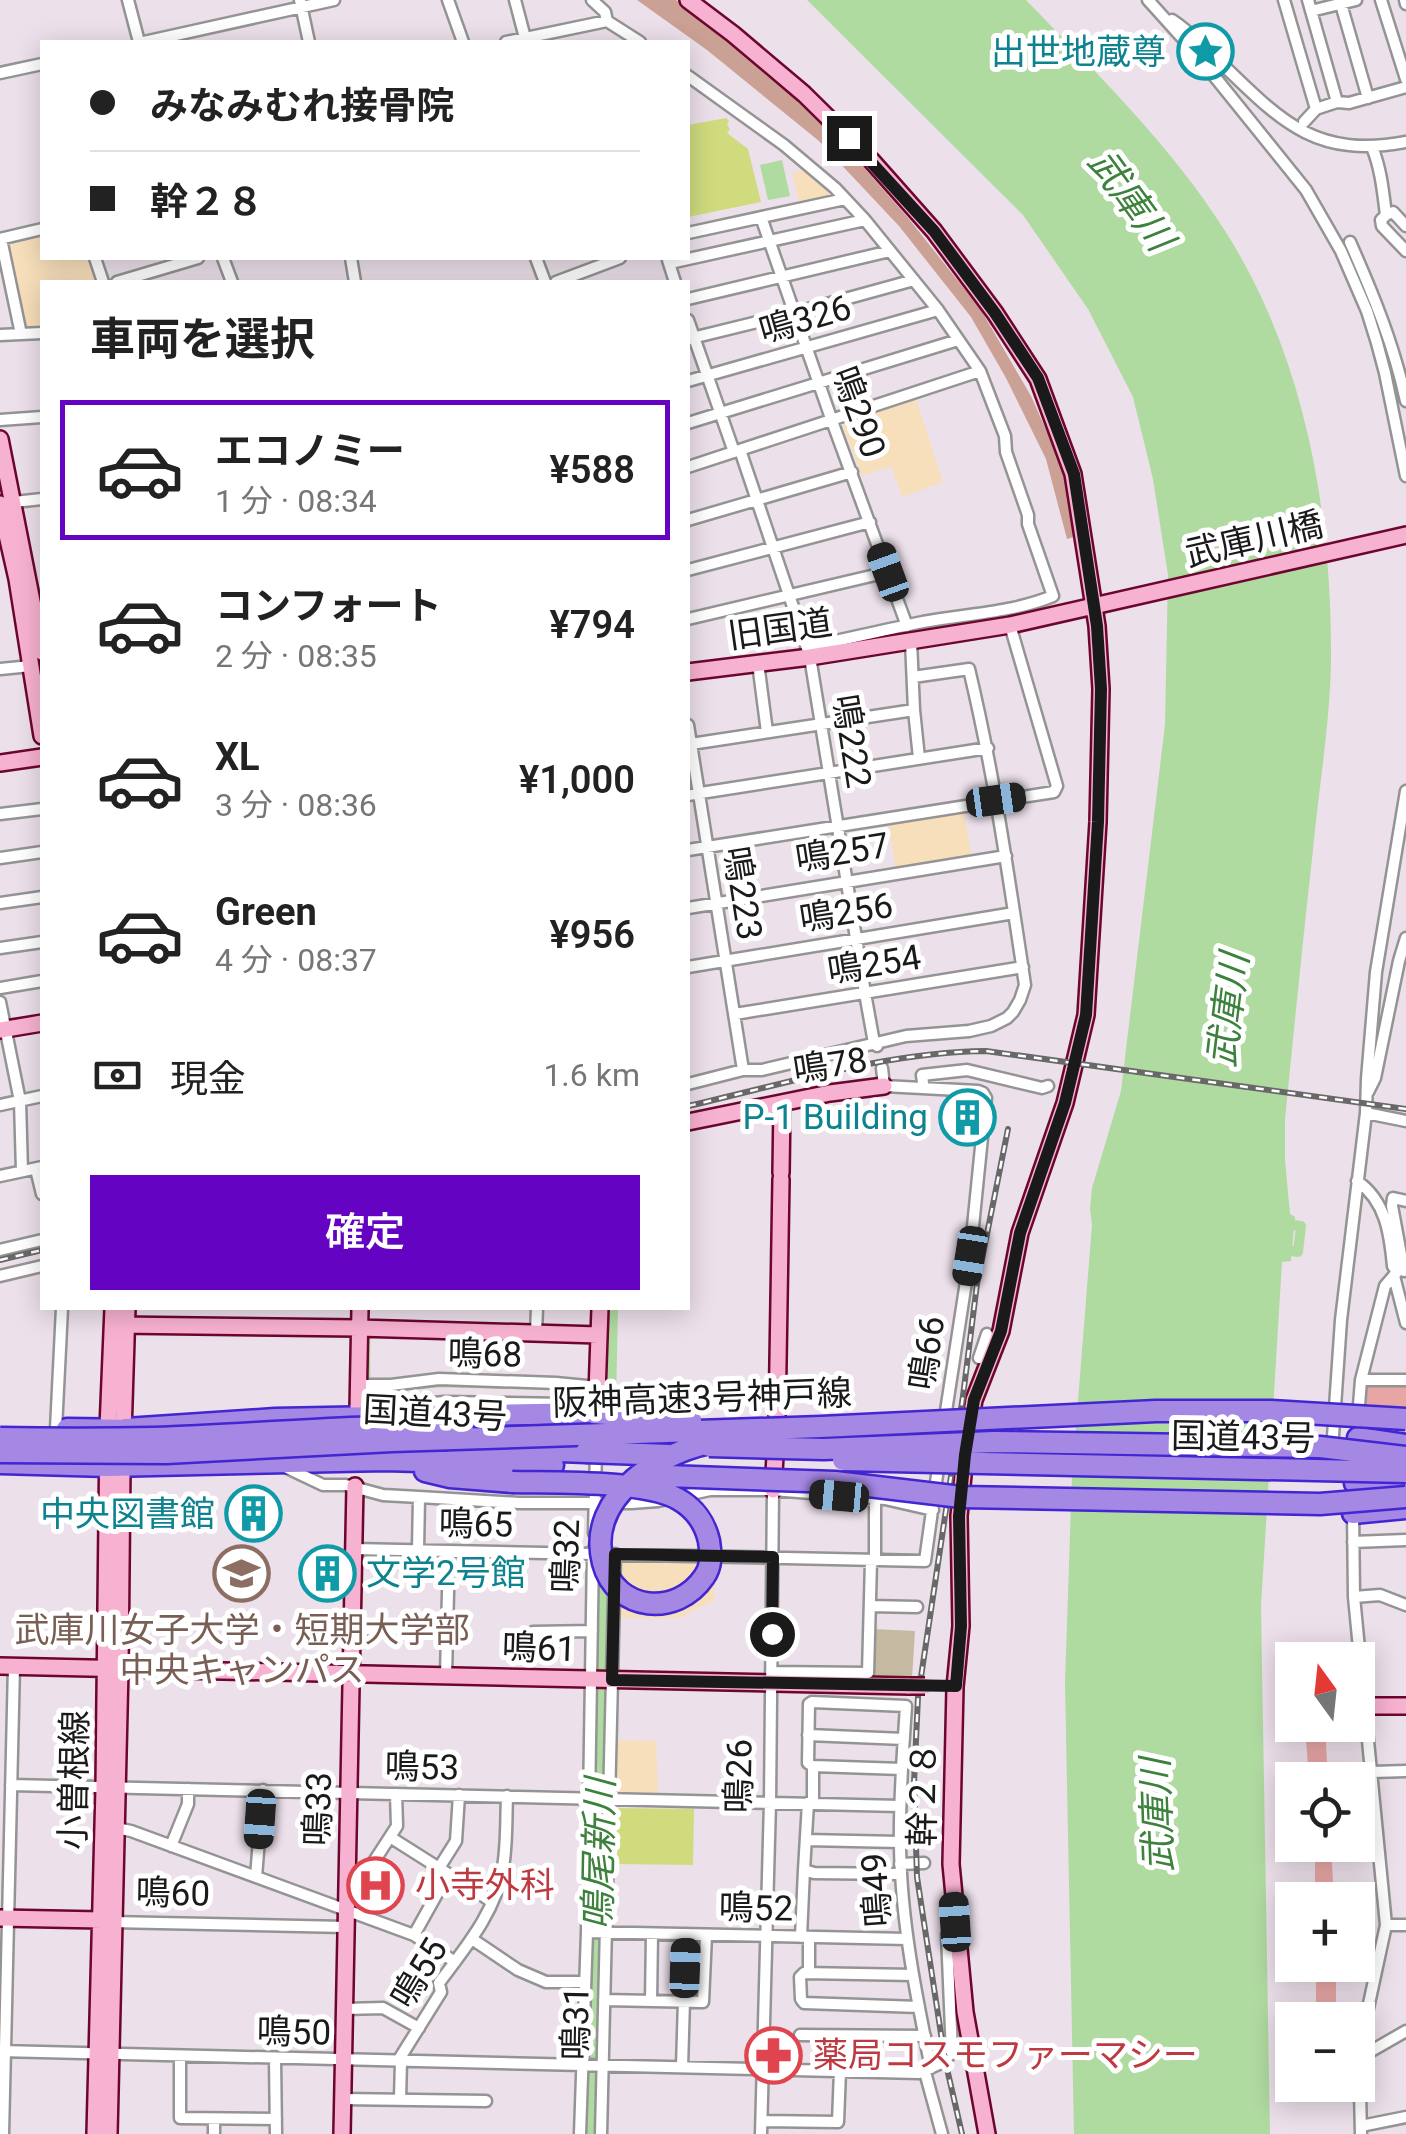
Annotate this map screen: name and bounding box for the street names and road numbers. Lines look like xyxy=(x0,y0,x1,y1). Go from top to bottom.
street label: 鳴326 xyxy=(754,287,856,352)
street label: 鳴290 xyxy=(823,361,894,463)
street label: 武庫川橋 xyxy=(1181,504,1327,575)
street label: 旧国道 xyxy=(725,602,835,657)
street label: 鳴222 xyxy=(824,691,879,791)
street label: 鳴257 xyxy=(792,825,892,880)
street label: 鳴223 xyxy=(715,843,770,943)
street label: 鳴256 xyxy=(796,885,896,940)
street label: 鳴254 xyxy=(824,937,924,992)
street label: 鳴78 xyxy=(790,1039,870,1092)
street label: 鳴66 xyxy=(901,1313,954,1393)
street label: 鳴68 xyxy=(447,1333,523,1376)
street label: 阪神高速3号神戸線 xyxy=(552,1373,852,1424)
street label: 国道43号 xyxy=(362,1389,508,1438)
street label: 国道43号 xyxy=(1170,1416,1316,1459)
street label: 鳴65 xyxy=(438,1503,514,1546)
street label: 鳴32 xyxy=(545,1518,588,1594)
street label: 鳴61 xyxy=(501,1627,577,1670)
street label: 小曽根線 xyxy=(53,1710,96,1850)
street label: 鳴26 xyxy=(718,1738,761,1814)
street label: 幹２８ xyxy=(902,1741,945,1847)
street label: 鳴53 xyxy=(384,1746,460,1789)
street label: 鳴33 xyxy=(297,1771,340,1847)
street label: 鳴49 xyxy=(853,1851,900,1928)
street label: 鳴60 xyxy=(135,1872,211,1915)
street label: 鳴52 xyxy=(718,1887,794,1930)
street label: 鳴55 xyxy=(383,1931,456,2016)
street label: 鳴31 xyxy=(555,1985,598,2061)
street label: 鳴50 xyxy=(256,2011,332,2054)

